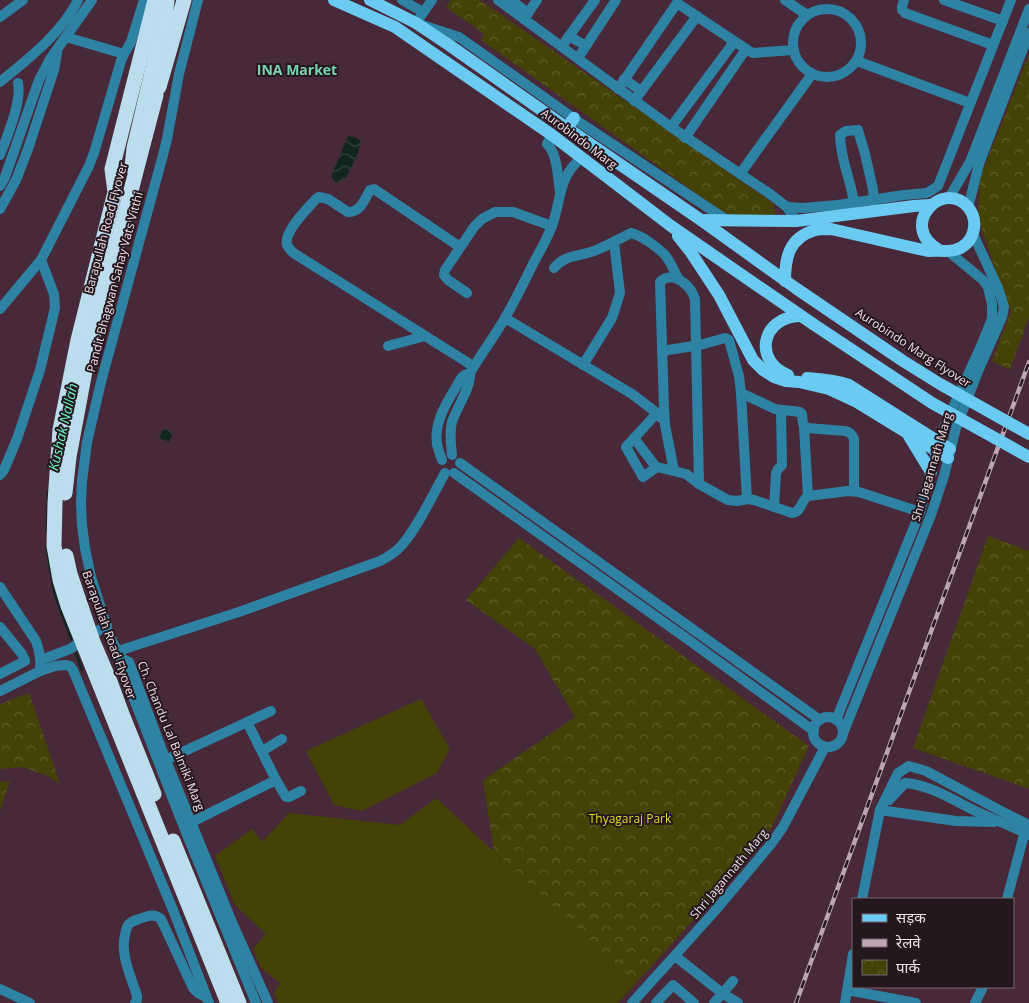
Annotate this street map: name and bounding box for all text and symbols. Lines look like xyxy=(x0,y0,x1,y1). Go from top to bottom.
district label: INA Market xyxy=(257,60,337,79)
street label: Aurobindo Marg xyxy=(538,104,621,173)
street label: Barapullah Road Flyover xyxy=(80,160,131,296)
street label: Pandit Bhagwan Sahay Vats Vitthi xyxy=(82,190,147,374)
street label: Aurobindo Marg Flyover xyxy=(852,304,974,391)
water label: Kushak Nallah xyxy=(43,381,82,472)
street label: Shri Jagannath Marg xyxy=(907,410,956,523)
street label: Barapullah Road Flyover xyxy=(78,568,141,702)
street label: Ch. Chandu Lal Balmiki Marg xyxy=(134,658,209,814)
park label: Thyagaraj Park xyxy=(589,810,672,827)
street label: Shri Jagannath Marg xyxy=(686,825,772,922)
legend xyxy=(852,898,1014,988)
text: सड़क xyxy=(896,907,926,927)
text: रेलवे xyxy=(895,932,921,952)
text: पार्क xyxy=(896,957,920,977)

